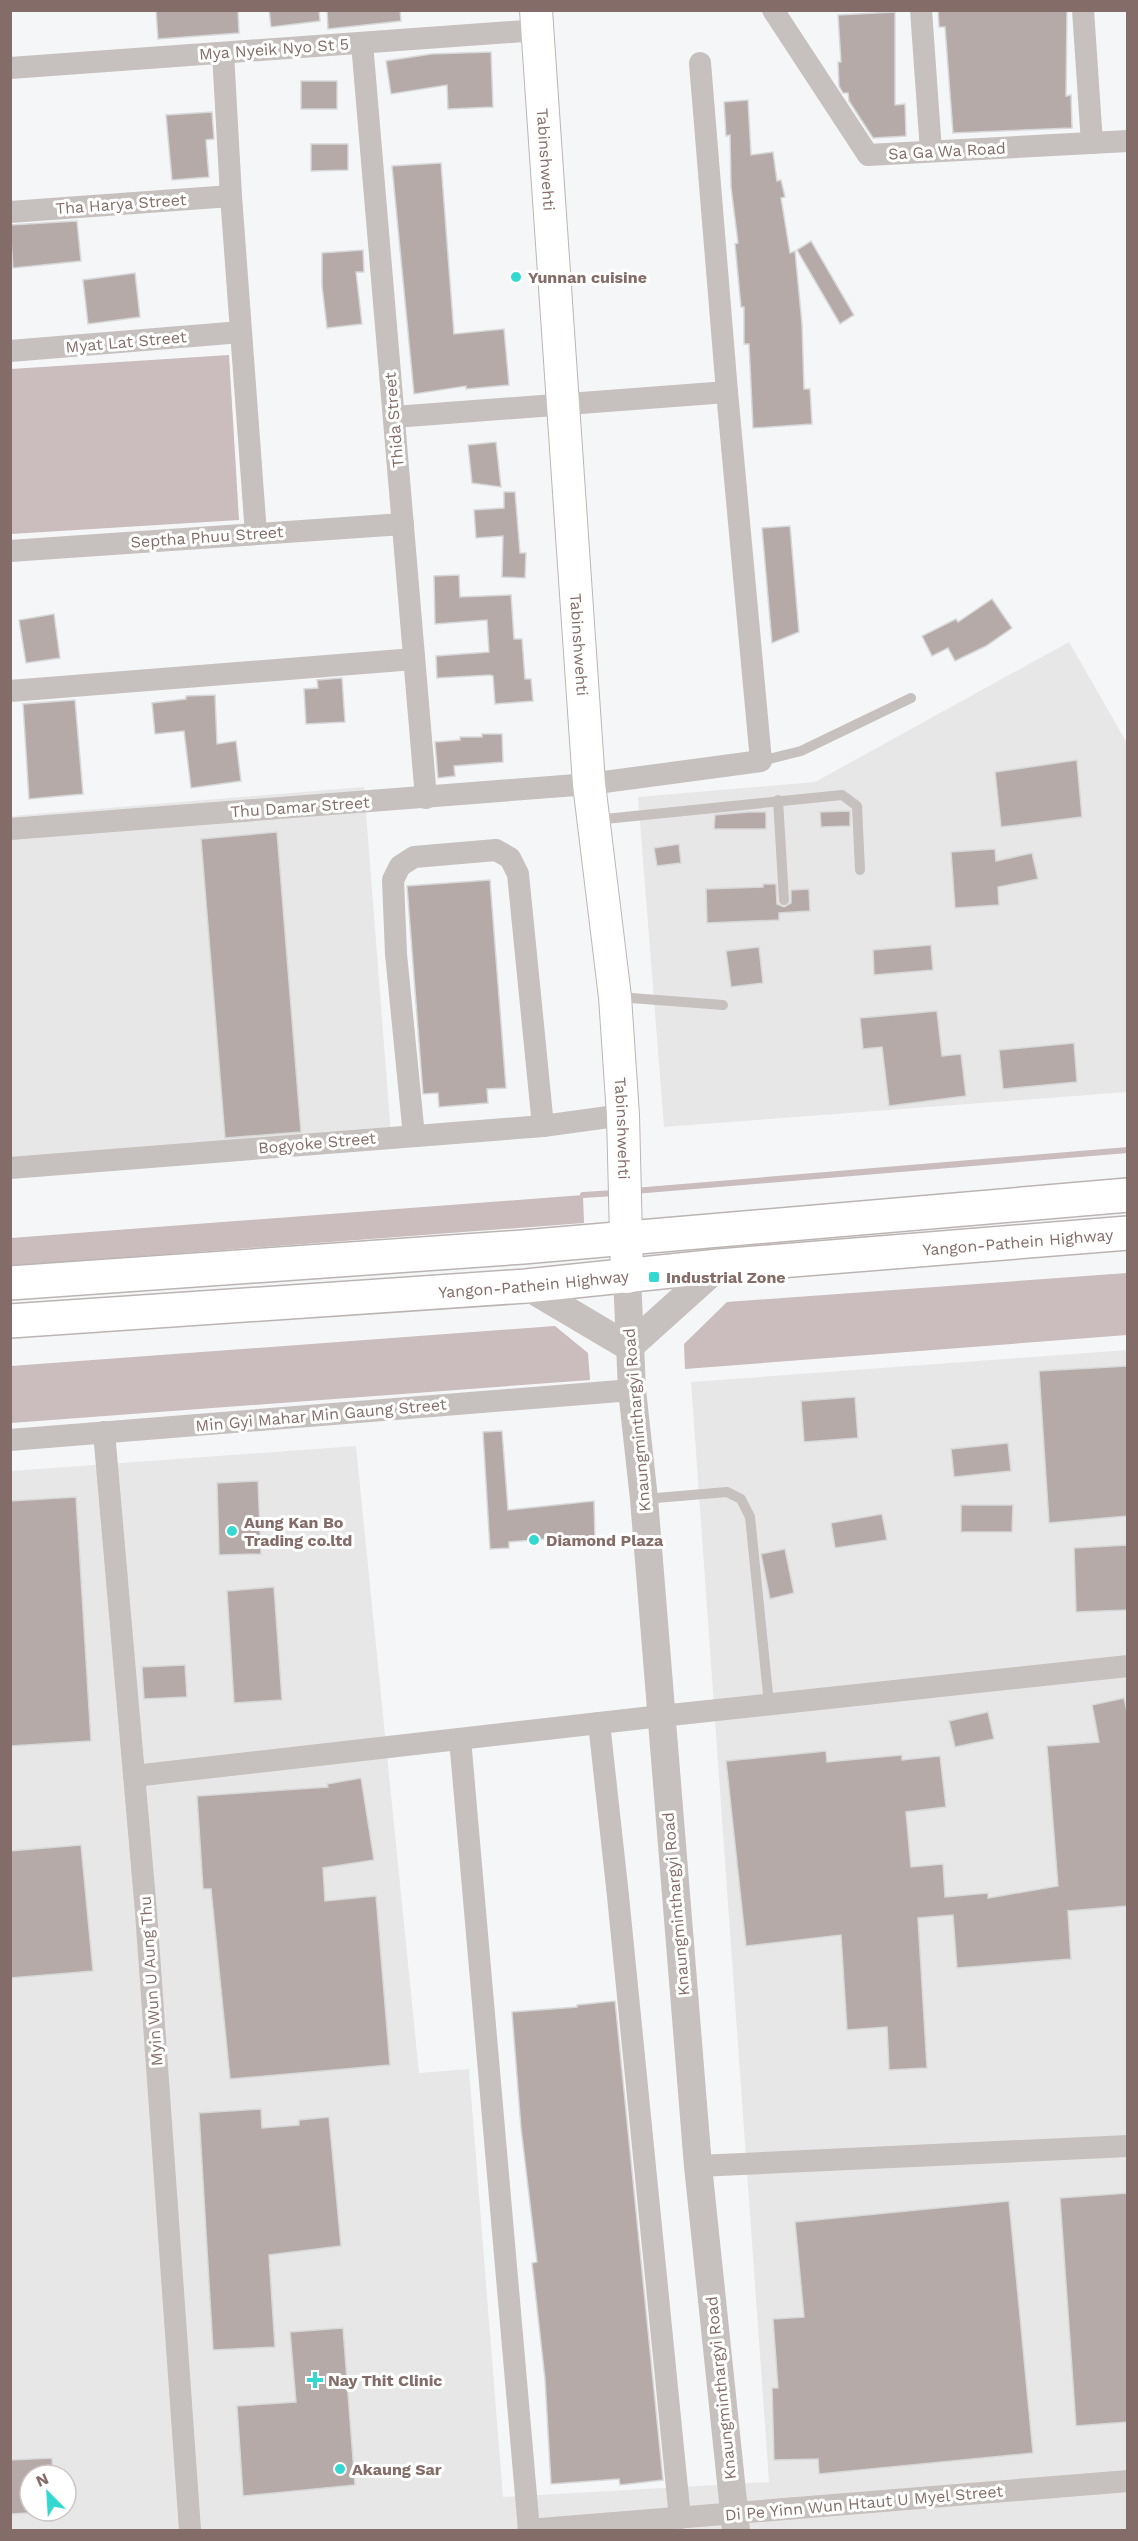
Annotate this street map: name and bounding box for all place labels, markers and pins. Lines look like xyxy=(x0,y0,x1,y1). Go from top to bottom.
place label: Yunnan cuisine xyxy=(528,268,647,287)
marker: Yunnan cuisine xyxy=(509,270,523,284)
place label: Industrial Zone xyxy=(666,1268,786,1287)
marker: Industrial Zone xyxy=(647,1270,661,1284)
place label: Aung Kan Bo Trading co.ltd xyxy=(244,1513,352,1550)
marker: Aung Kan Bo Trading co.ltd xyxy=(225,1524,239,1538)
place label: Diamond Plaza xyxy=(546,1531,664,1550)
marker: Diamond Plaza xyxy=(527,1533,541,1547)
marker: Nay Thit Clinic xyxy=(306,2371,324,2389)
place label: Nay Thit Clinic xyxy=(328,2371,442,2390)
place label: Akaung Sar xyxy=(352,2460,442,2479)
marker: Akaung Sar xyxy=(333,2462,347,2476)

